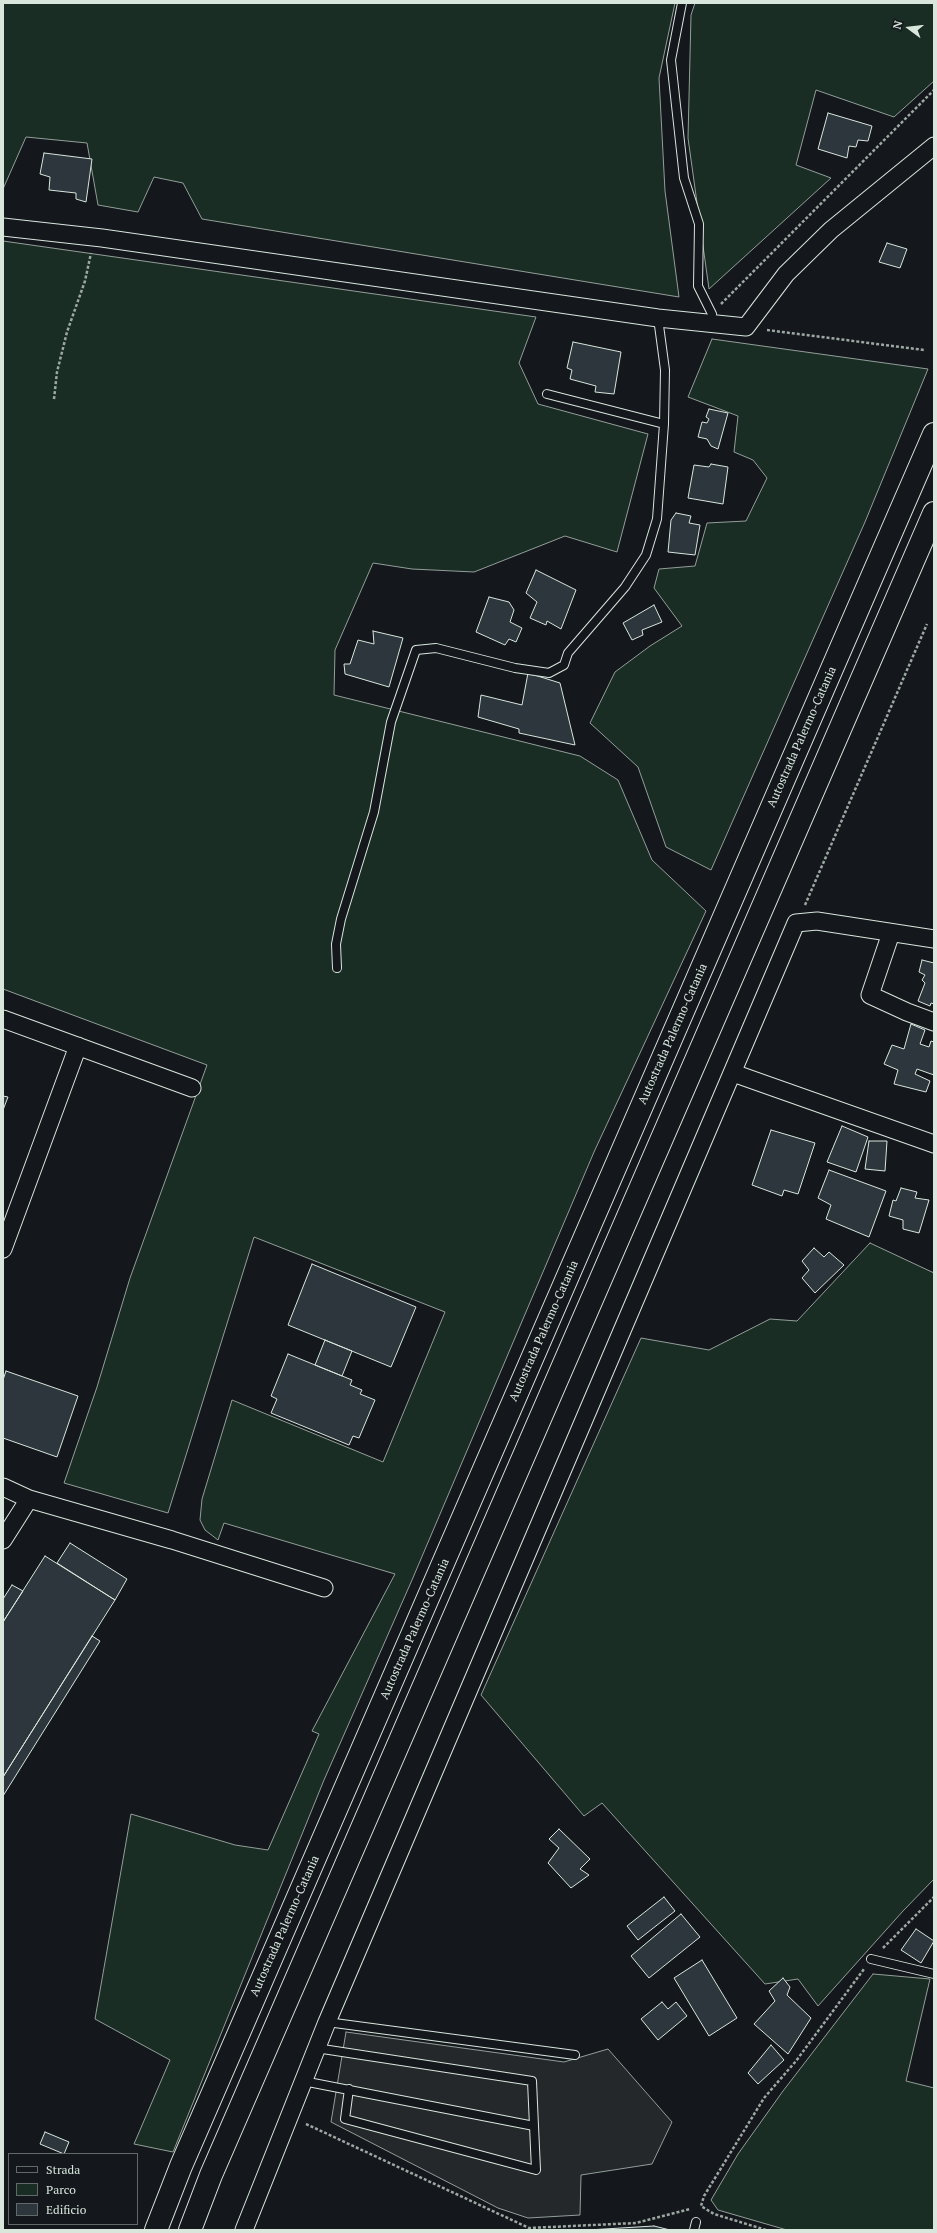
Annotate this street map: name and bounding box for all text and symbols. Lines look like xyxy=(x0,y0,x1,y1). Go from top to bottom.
north arrow xyxy=(889,8,929,48)
text: N xyxy=(890,19,905,31)
street label: Autostrada Palermo-Catania xyxy=(764,664,840,810)
street label: Autostrada Palermo-Catania xyxy=(635,961,711,1107)
street label: Autostrada Palermo-Catania xyxy=(506,1258,582,1404)
street label: Autostrada Palermo-Catania xyxy=(377,1556,453,1702)
street label: Autostrada Palermo-Catania xyxy=(247,1853,323,1999)
legend xyxy=(8,2153,138,2225)
text: Strada xyxy=(46,2162,80,2177)
text: Parco xyxy=(46,2182,76,2197)
text: Edificio xyxy=(46,2202,86,2217)

